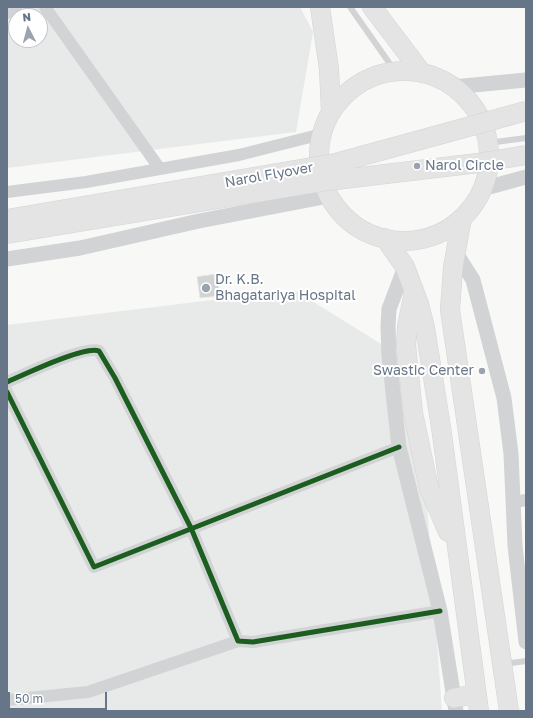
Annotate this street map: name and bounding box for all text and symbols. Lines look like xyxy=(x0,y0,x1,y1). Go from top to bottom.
north arrow xyxy=(8,8,48,48)
text: N xyxy=(22,10,32,23)
place label: Narol Circle xyxy=(425,158,504,174)
street label: Narol Flyover xyxy=(223,159,315,191)
marker: Narol Circle xyxy=(412,161,422,171)
place label: Dr. K.B. Bhagatariya Hospital xyxy=(215,272,356,304)
marker: Dr. K.B. Bhagatariya Hospital xyxy=(200,282,212,294)
place label: Swastic Center xyxy=(373,363,474,379)
marker: Swastic Center xyxy=(477,366,487,376)
scale bar xyxy=(10,684,109,710)
text: 50 m xyxy=(15,691,43,706)

